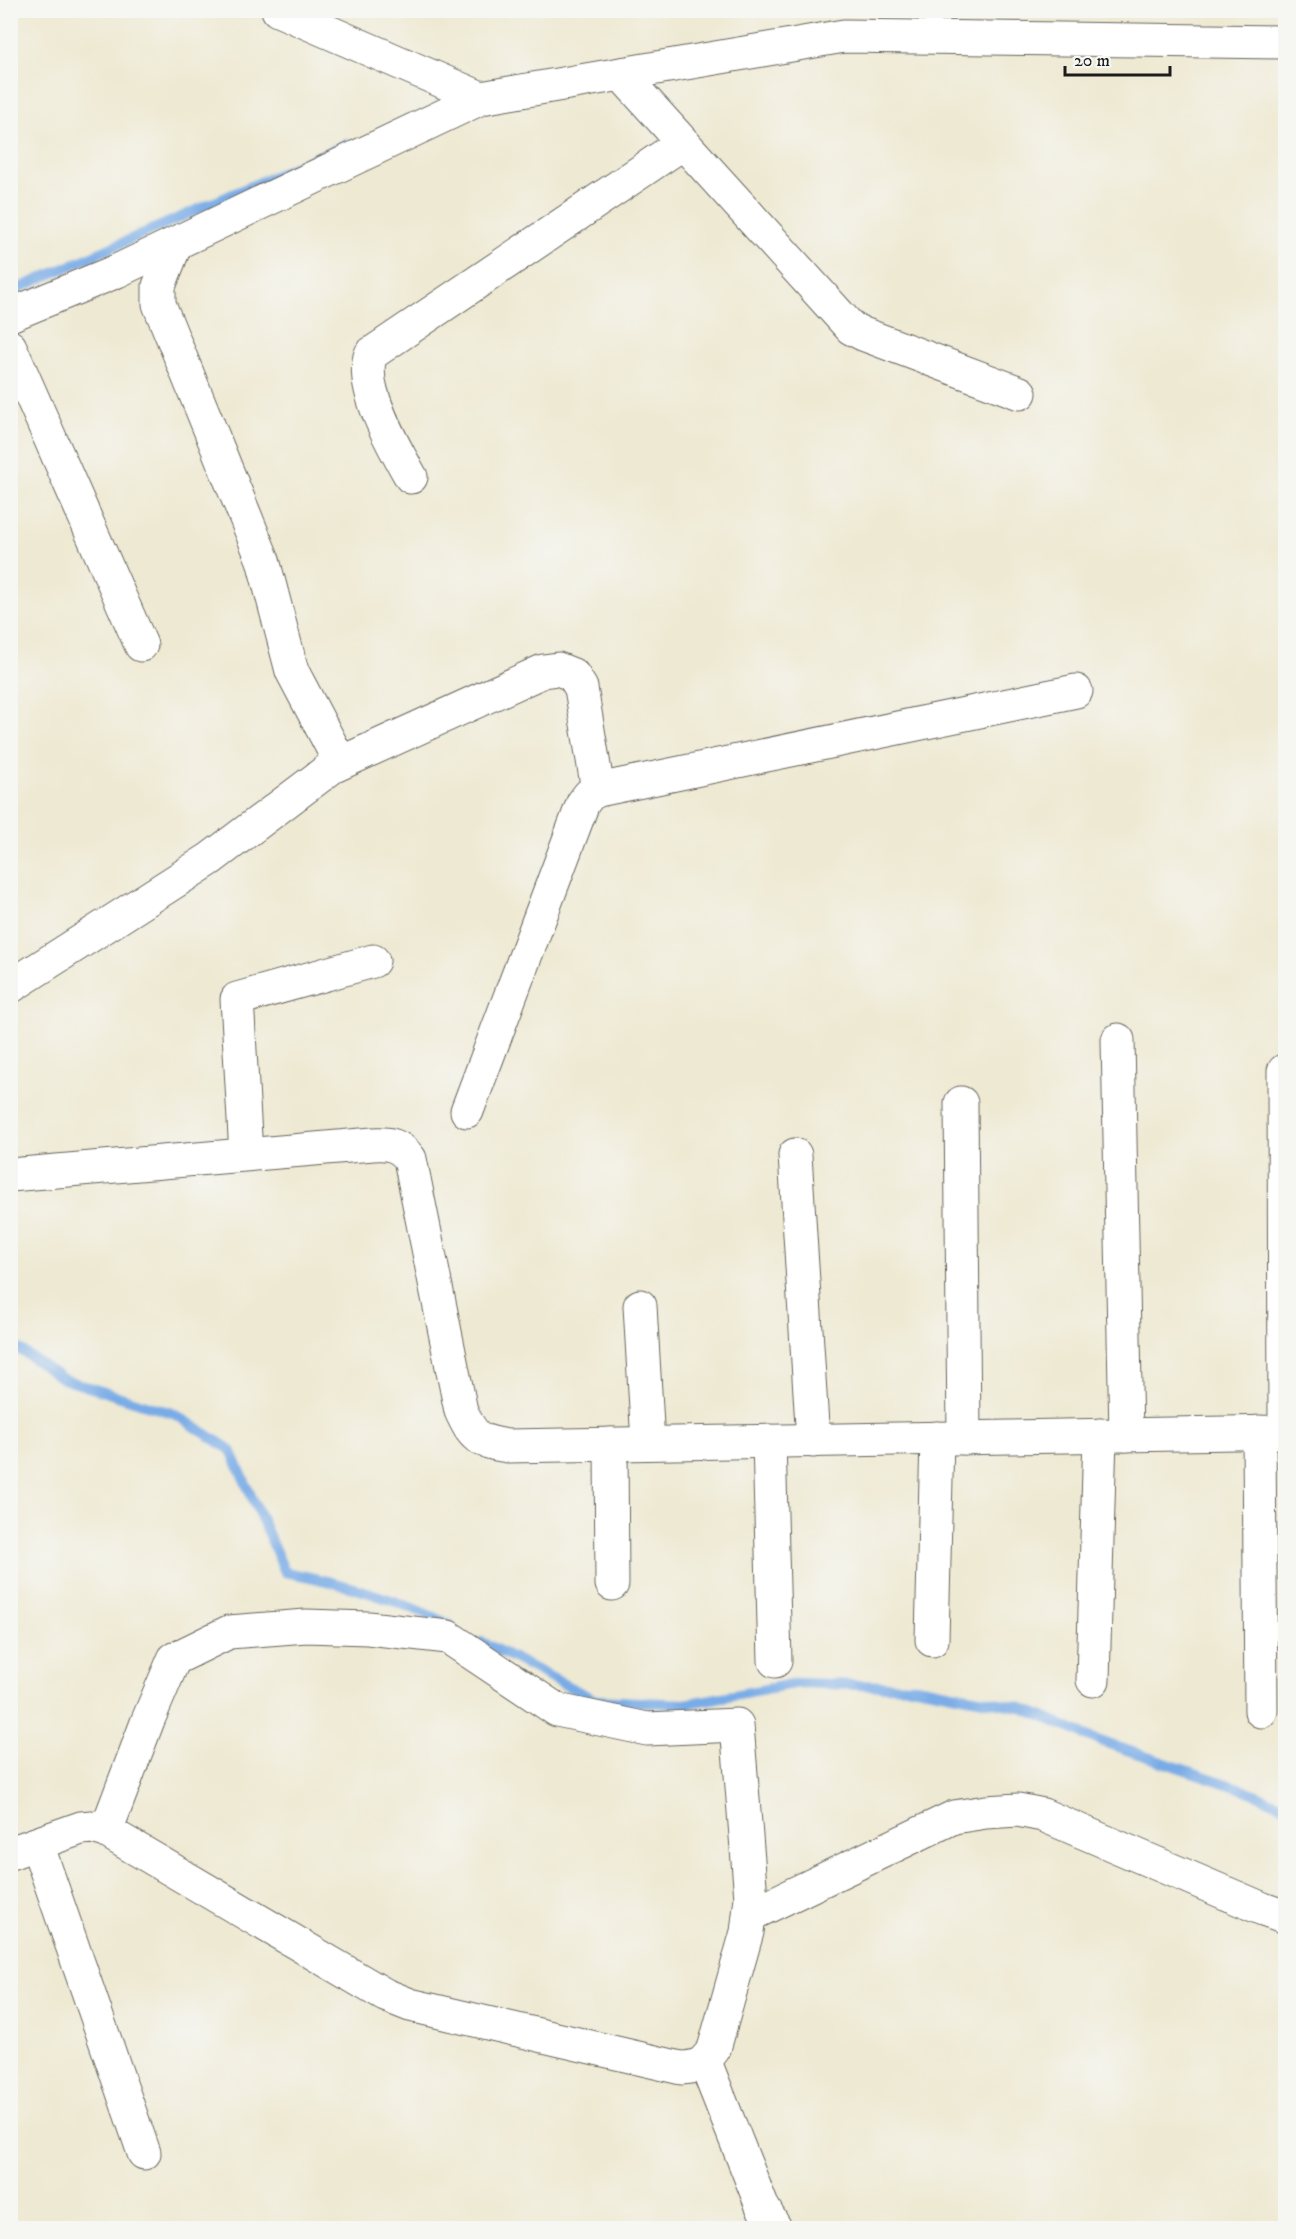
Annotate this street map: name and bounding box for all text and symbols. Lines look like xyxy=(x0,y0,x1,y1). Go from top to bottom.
scale bar xyxy=(1065,39,1170,77)
text: 20 m xyxy=(1074,50,1110,72)

